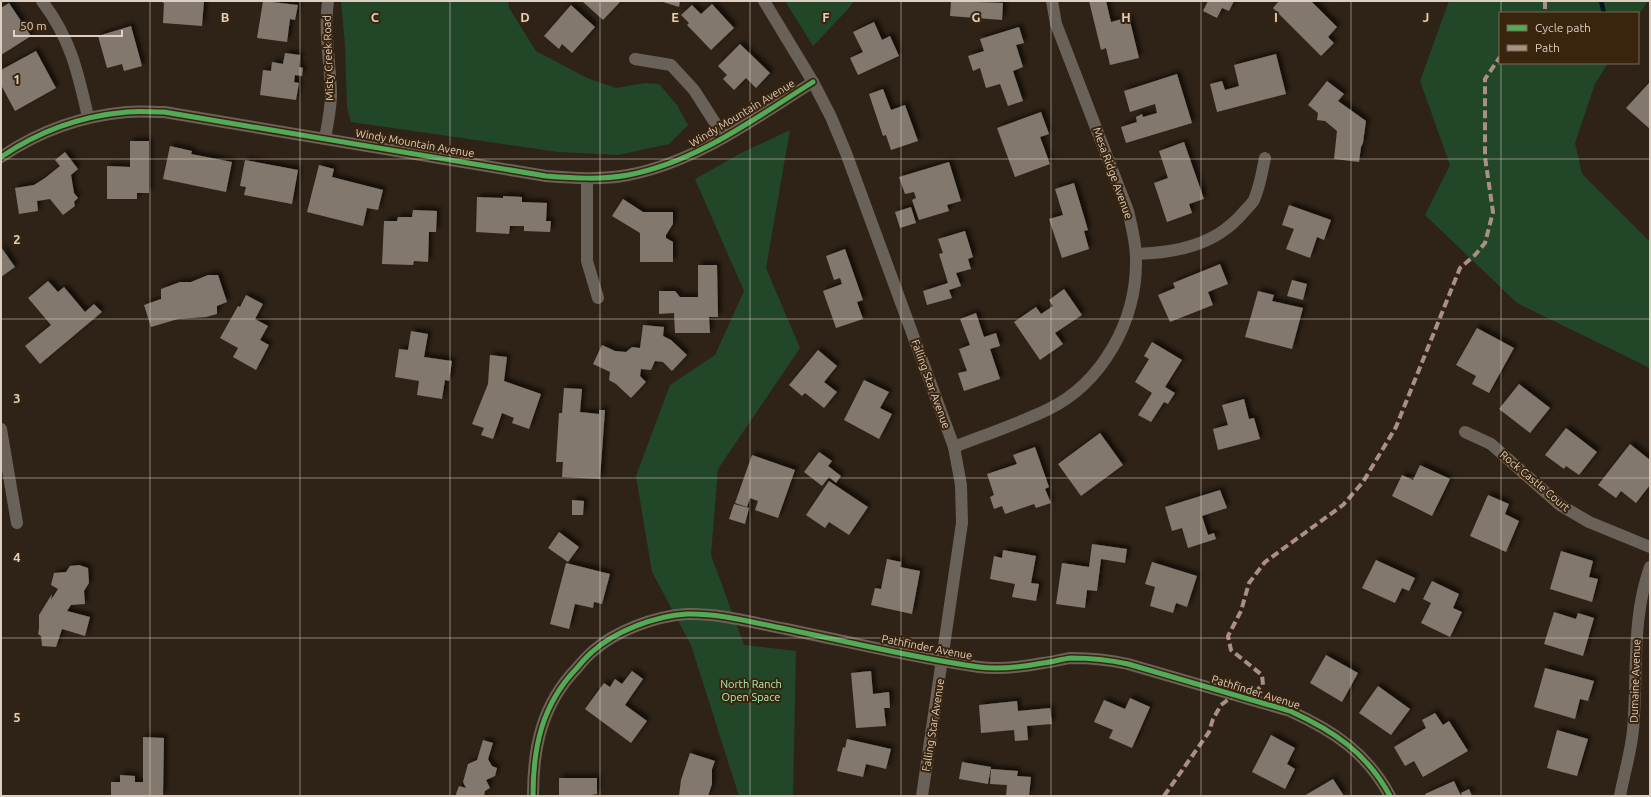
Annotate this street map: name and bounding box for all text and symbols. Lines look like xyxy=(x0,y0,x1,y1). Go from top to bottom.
text: B xyxy=(221,10,230,24)
text: C xyxy=(371,10,380,24)
text: D xyxy=(520,10,530,24)
text: E xyxy=(671,10,679,24)
text: F xyxy=(822,10,830,24)
text: G xyxy=(972,10,981,24)
text: H xyxy=(1121,10,1131,24)
text: I xyxy=(1274,10,1278,24)
text: J xyxy=(1423,10,1429,24)
scale bar xyxy=(14,12,122,38)
legend xyxy=(1499,12,1639,64)
street label: Misty Creek Road xyxy=(321,15,335,101)
text: 50 m xyxy=(20,19,47,32)
text: Cycle path xyxy=(1535,21,1591,34)
text: Path xyxy=(1535,41,1560,54)
text: 1 xyxy=(13,72,21,86)
street label: Windy Mountain Avenue xyxy=(687,77,797,149)
street label: Mesa Ridge Avenue xyxy=(1091,126,1135,220)
street label: Windy Mountain Avenue xyxy=(355,127,475,159)
text: 2 xyxy=(13,232,21,246)
street label: Falling Star Avenue xyxy=(909,338,953,430)
text: 3 xyxy=(13,391,21,405)
street label: Rock Castle Court xyxy=(1498,448,1573,514)
text: 4 xyxy=(13,550,21,564)
street label: Pathfinder Avenue xyxy=(881,632,973,662)
street label: Dumaine Avenue xyxy=(1628,639,1642,723)
street label: Pathfinder Avenue xyxy=(1210,673,1302,711)
park label: North Ranch Open Space xyxy=(720,678,782,703)
street label: Falling Star Avenue xyxy=(920,678,946,772)
text: 5 xyxy=(13,710,21,724)

